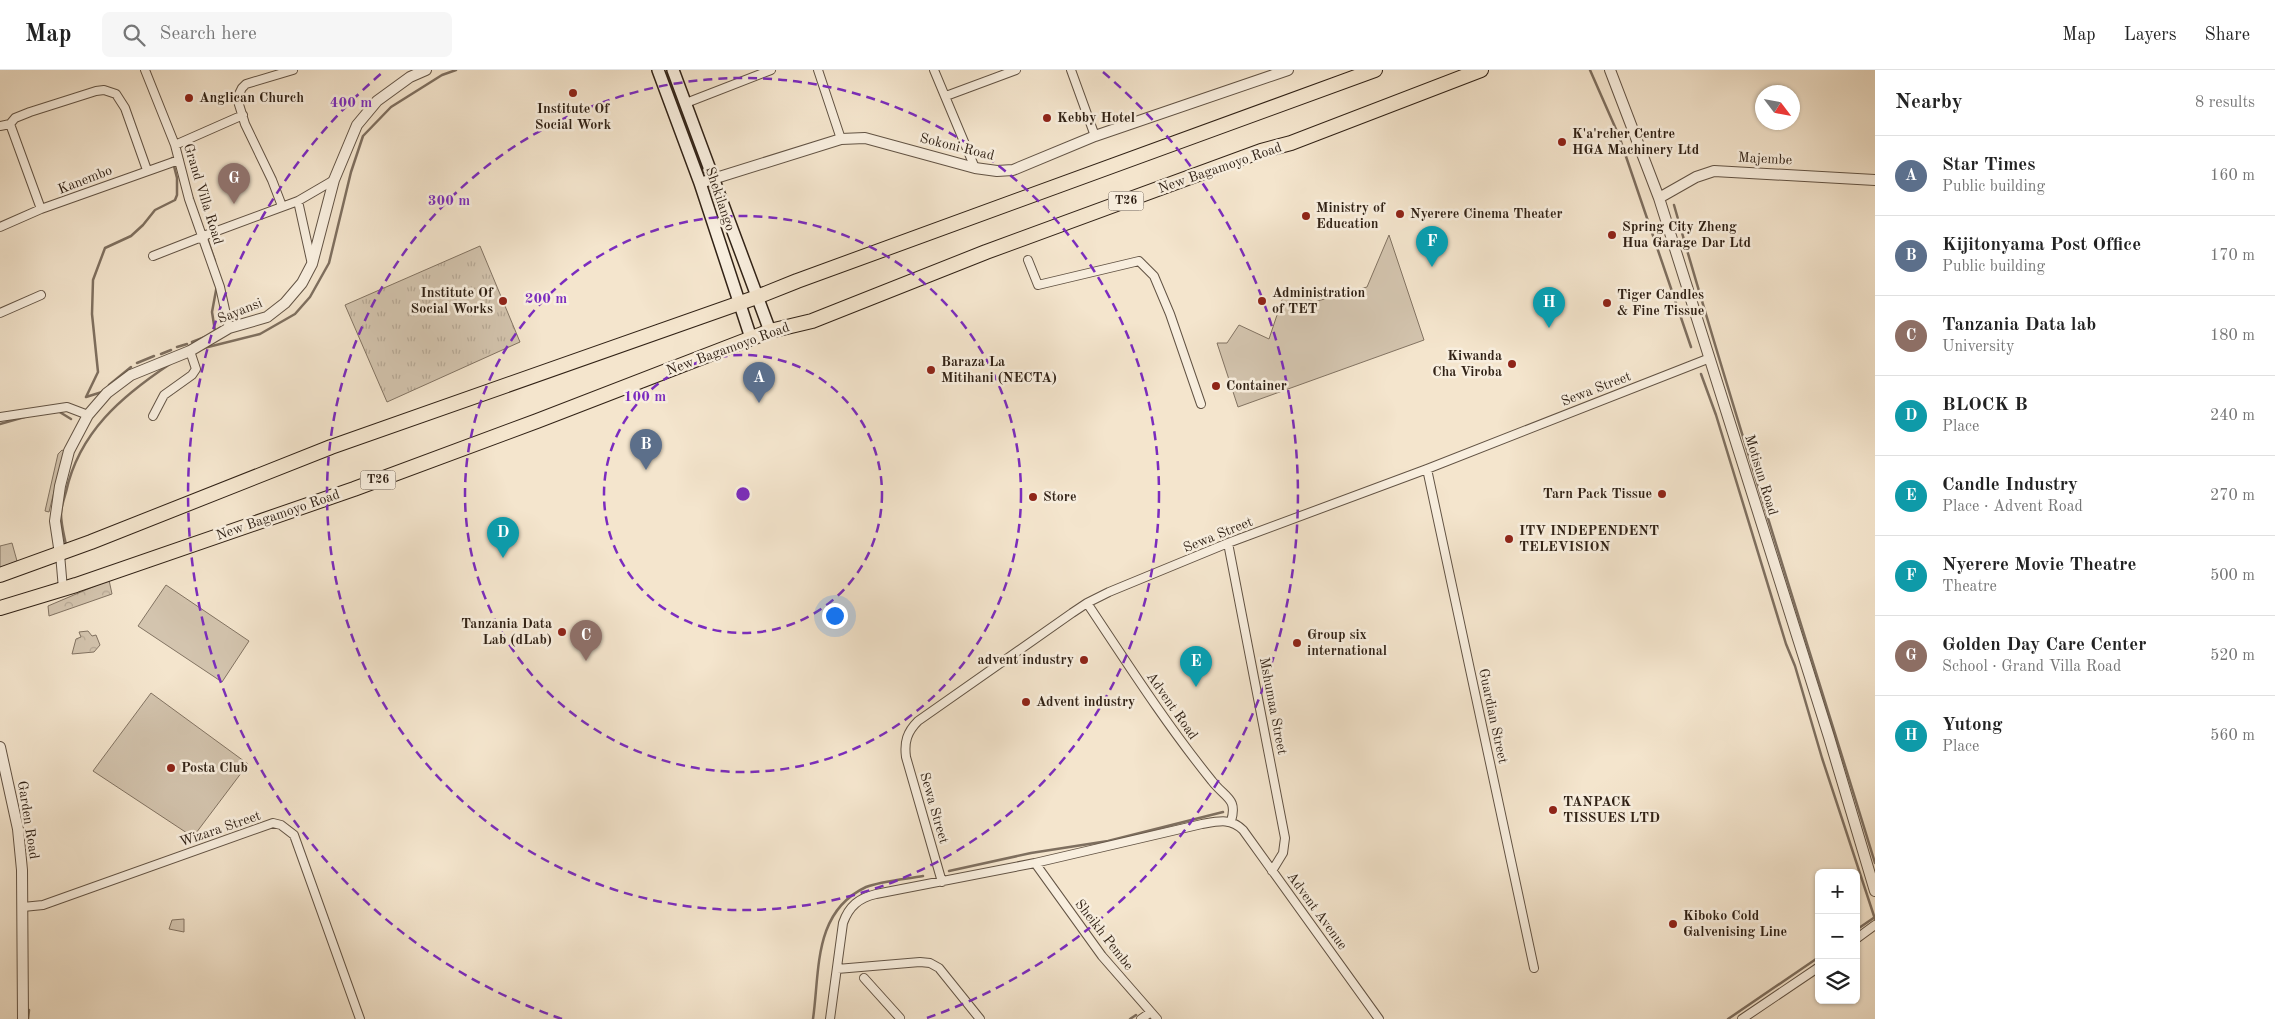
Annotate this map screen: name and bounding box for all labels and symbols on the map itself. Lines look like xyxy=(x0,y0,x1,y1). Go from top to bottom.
north arrow xyxy=(1755,85,1800,130)
marker: Institute Of Social Work xyxy=(567,87,579,99)
place label: Anglican Church xyxy=(199,91,304,105)
marker: Anglican Church xyxy=(183,92,195,104)
text: 400 m xyxy=(330,96,372,111)
place label: Institute Of Social Work xyxy=(535,102,611,132)
place label: Kebby Hotel xyxy=(1057,111,1135,125)
marker: Kebby Hotel xyxy=(1041,112,1053,124)
place label: K'a'rcher Centre HGA Machinery Ltd xyxy=(1572,127,1700,157)
street label: Sokoni Road xyxy=(918,131,996,163)
marker: K'a'rcher Centre HGA Machinery Ltd xyxy=(1556,136,1568,148)
street label: New Bagamoyo Road xyxy=(1156,140,1284,196)
street label: Grand Villa Road xyxy=(181,142,225,246)
street label: Majembe xyxy=(1738,151,1792,167)
street label: Kanembo xyxy=(56,163,114,197)
pin: G xyxy=(218,163,250,204)
street label: Shekilango xyxy=(703,165,737,233)
road number: T26 xyxy=(1108,192,1144,210)
text: 300 m xyxy=(428,194,470,209)
place label: Ministry of Education xyxy=(1316,201,1386,231)
place label: Nyerere Cinema Theater xyxy=(1410,207,1563,221)
marker: Nyerere Cinema Theater xyxy=(1394,208,1406,220)
marker: Ministry of Education xyxy=(1300,210,1312,222)
place label: Spring City Zheng Hua Garage Dar Ltd xyxy=(1622,220,1752,250)
pin: F xyxy=(1416,226,1448,267)
marker: Spring City Zheng Hua Garage Dar Ltd xyxy=(1606,229,1618,241)
place label: Institute Of Social Works xyxy=(411,286,494,316)
place label: Administration of TET xyxy=(1272,286,1365,316)
pin: H xyxy=(1533,287,1565,328)
place label: Tiger Candles & Fine Tissue xyxy=(1617,288,1704,318)
text: 200 m xyxy=(525,292,567,307)
marker: Institute Of Social Works xyxy=(497,295,509,307)
marker: Administration of TET xyxy=(1256,295,1268,307)
street label: Sayansi xyxy=(216,296,264,326)
marker: Tiger Candles & Fine Tissue xyxy=(1601,297,1613,309)
street label: New Bagamoyo Road xyxy=(665,320,791,378)
place label: Kiwanda Cha Viroba xyxy=(1432,349,1502,379)
place label: Baraza La Mitihani (NECTA) xyxy=(941,355,1057,385)
marker: Kiwanda Cha Viroba xyxy=(1506,358,1518,370)
pin: A xyxy=(743,362,775,403)
marker: Baraza La Mitihani (NECTA) xyxy=(925,364,937,376)
street label: Sewa Street xyxy=(1559,369,1633,409)
place label: Container xyxy=(1226,379,1287,393)
marker: Container xyxy=(1210,380,1222,392)
text: 100 m xyxy=(624,390,666,405)
pin: B xyxy=(630,429,662,470)
street label: Motisun Road xyxy=(1742,433,1780,517)
road number: T26 xyxy=(360,470,396,490)
centre of rings xyxy=(734,485,752,503)
street label: New Bagamoyo Road xyxy=(214,487,342,543)
place label: Tarn Pack Tissue xyxy=(1543,487,1652,501)
marker: Tarn Pack Tissue xyxy=(1656,488,1668,500)
place label: Store xyxy=(1043,490,1077,504)
marker: Store xyxy=(1027,491,1039,503)
street label: Sewa Street xyxy=(1181,515,1255,555)
pin: D xyxy=(487,517,519,558)
place label: ITV INDEPENDENT TELEVISION xyxy=(1519,524,1659,554)
marker: ITV INDEPENDENT TELEVISION xyxy=(1503,533,1515,545)
your location xyxy=(822,603,848,629)
place label: Tanzania Data Lab (dLab) xyxy=(461,617,552,647)
pin: C xyxy=(570,620,602,661)
marker: Tanzania Data Lab (dLab) xyxy=(556,626,568,638)
place label: Group six international xyxy=(1307,628,1387,658)
marker: Group six international xyxy=(1291,637,1303,649)
pin: E xyxy=(1180,646,1212,687)
place label: advent industry xyxy=(978,653,1074,667)
marker: advent industry xyxy=(1078,654,1090,666)
street label: Mshumaa Street xyxy=(1257,656,1289,756)
street label: Guardian Street xyxy=(1476,667,1510,765)
street label: Advent Road xyxy=(1144,670,1200,742)
place label: Advent industry xyxy=(1036,695,1135,709)
marker: Advent industry xyxy=(1020,696,1032,708)
place label: Posta Club xyxy=(181,761,248,775)
marker: Posta Club xyxy=(165,762,177,774)
street label: Sewa Street xyxy=(917,771,951,845)
street label: Garden Road xyxy=(15,780,41,860)
place label: TANPACK TISSUES LTD xyxy=(1563,795,1660,825)
marker: TANPACK TISSUES LTD xyxy=(1547,804,1559,816)
street label: Wizara Street xyxy=(178,809,262,849)
street label: Advent Avenue xyxy=(1284,870,1350,952)
street label: Sheikh Pembe xyxy=(1072,897,1136,973)
place label: Kiboko Cold Galvenising Line xyxy=(1683,909,1787,939)
marker: Kiboko Cold Galvenising Line xyxy=(1667,918,1679,930)

